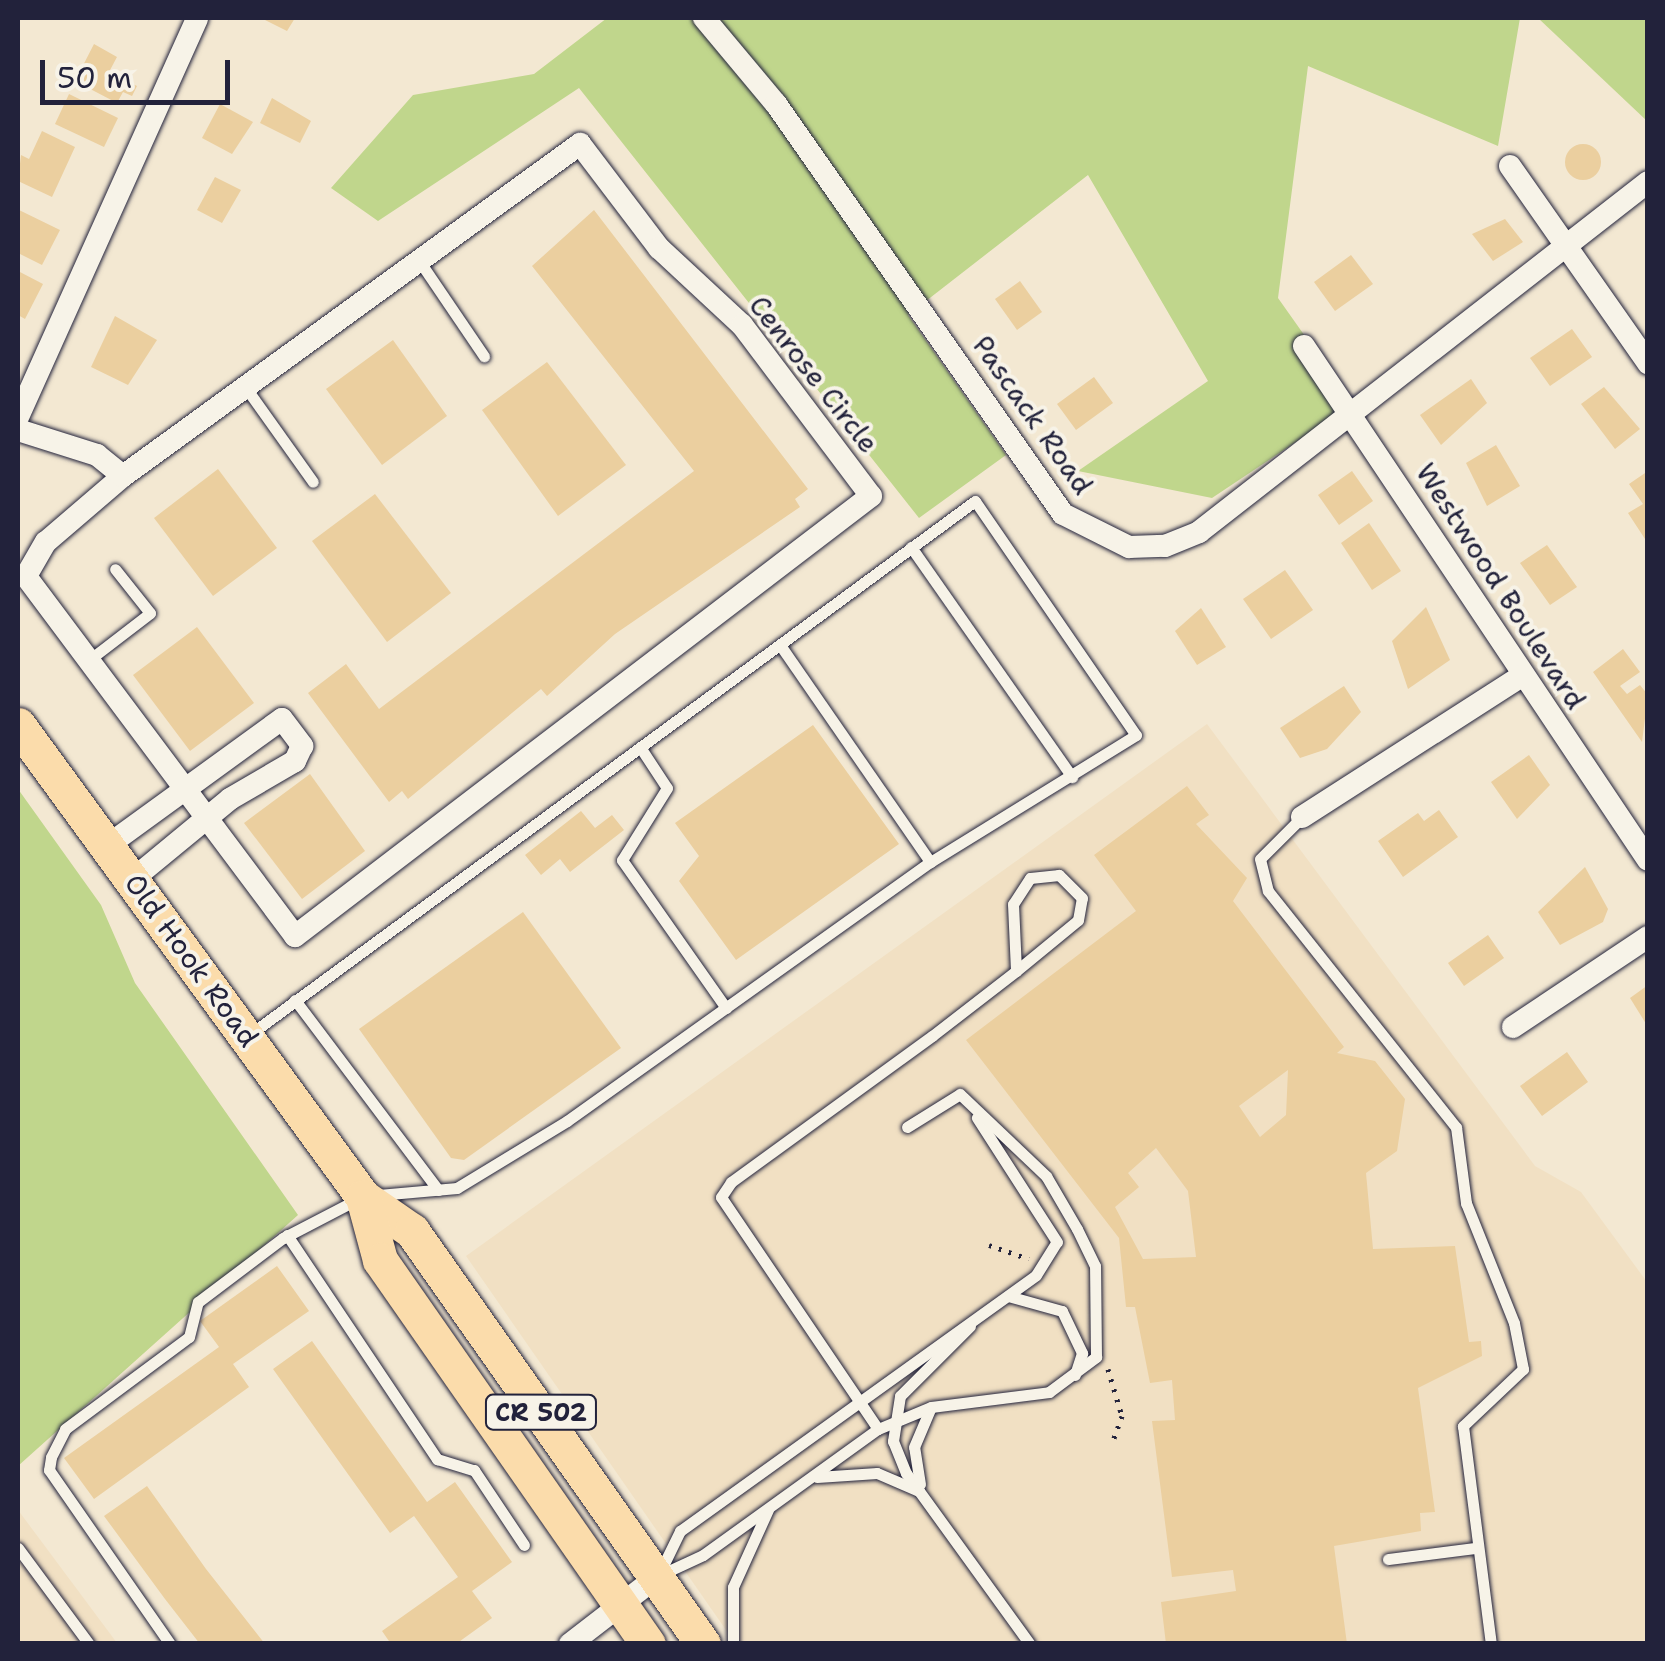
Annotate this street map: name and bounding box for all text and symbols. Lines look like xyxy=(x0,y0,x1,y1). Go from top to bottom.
scale bar xyxy=(45,40,235,102)
text: 50 m xyxy=(57,57,132,98)
street label: Cenrose Circle xyxy=(742,289,886,459)
street label: Pascack Road xyxy=(966,329,1100,501)
street label: Westwood Boulevard xyxy=(1409,457,1593,715)
street label: Old Hook Road xyxy=(118,867,266,1053)
road number: CR 502 xyxy=(484,1392,598,1432)

